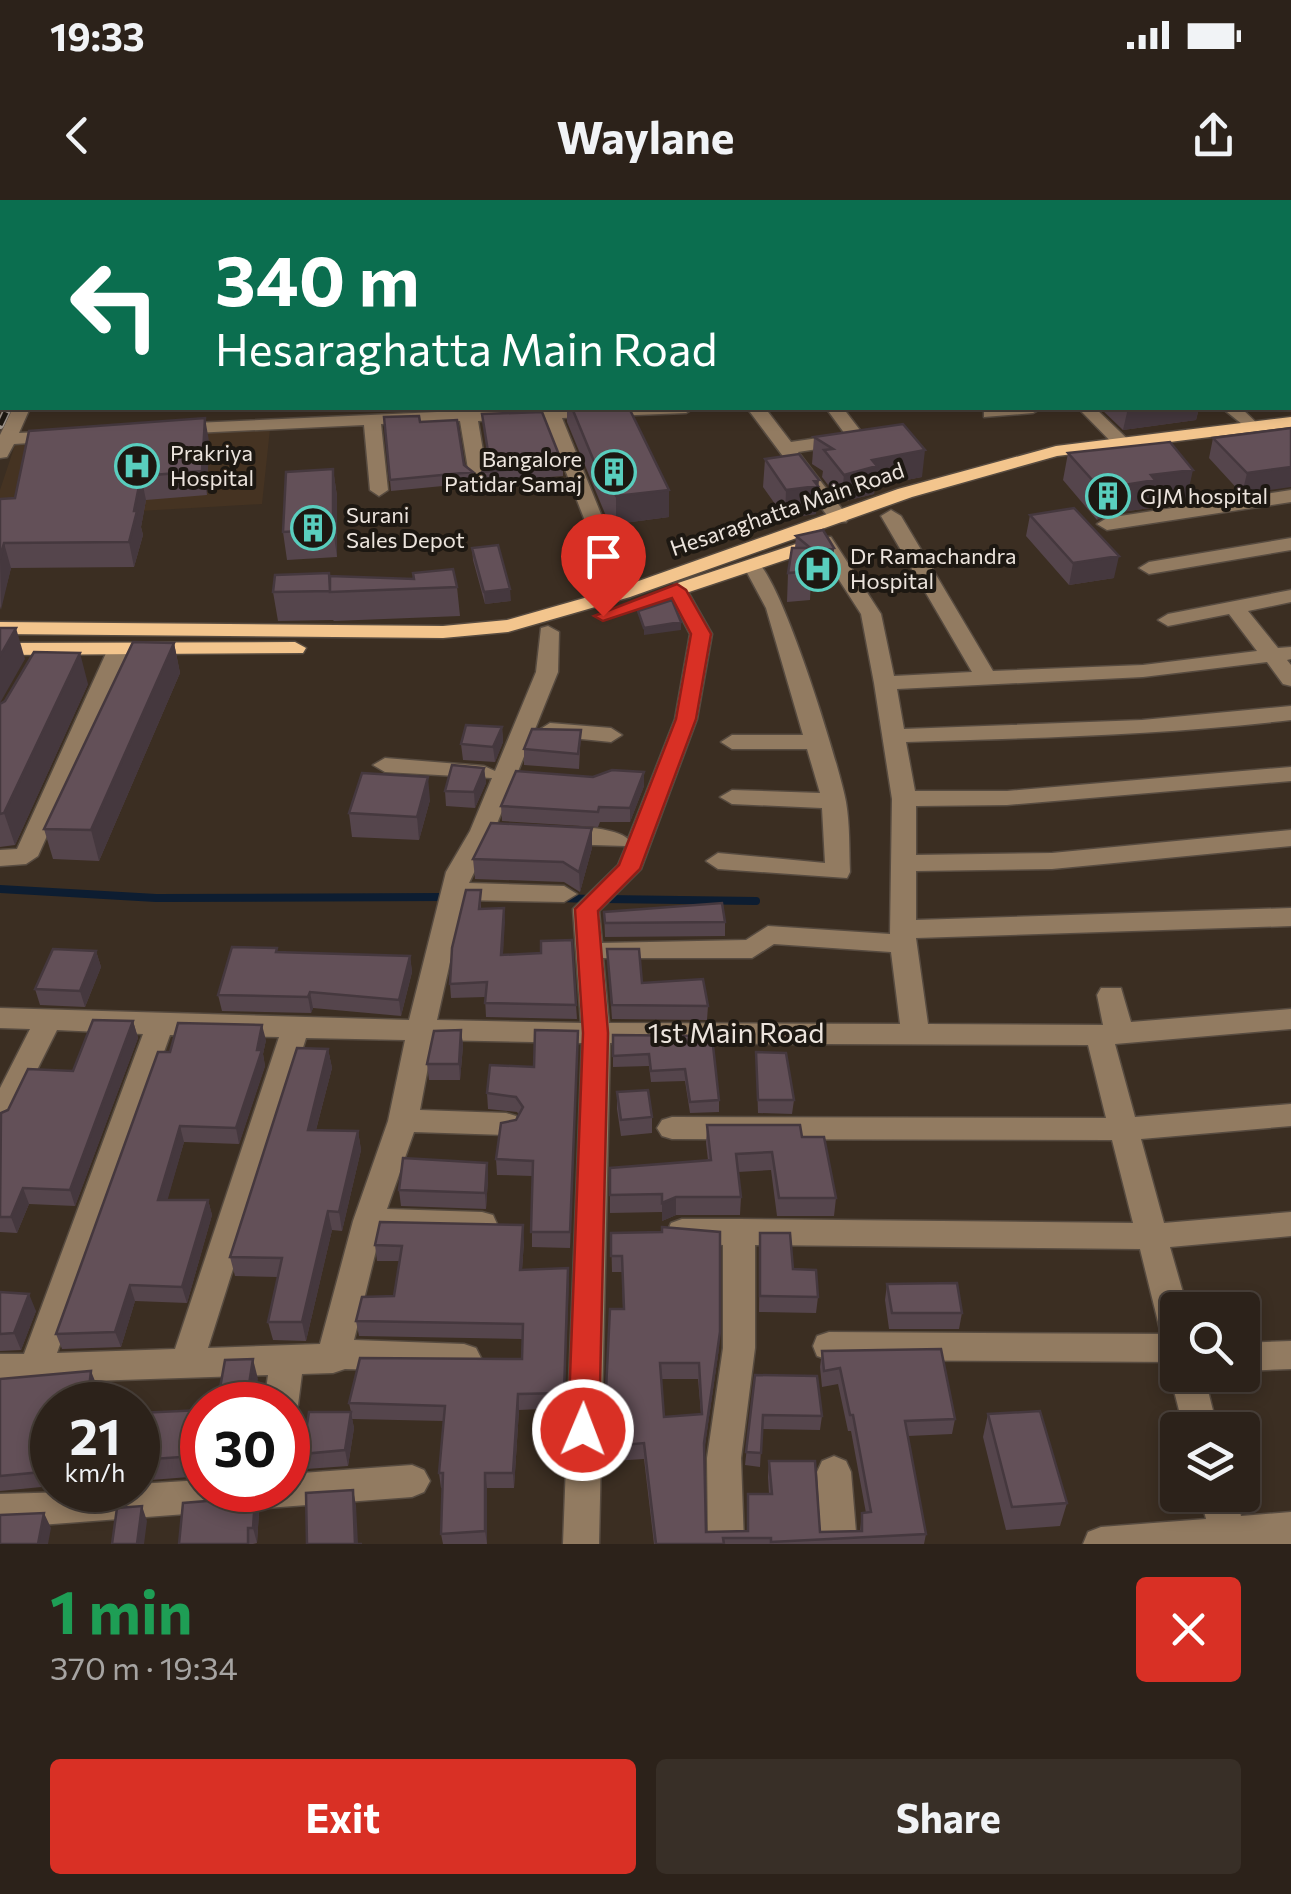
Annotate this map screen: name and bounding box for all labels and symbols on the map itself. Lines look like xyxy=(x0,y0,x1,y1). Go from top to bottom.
place label: Prakriya Hospital xyxy=(170,439,254,491)
hospital icon: Prakriya Hospital xyxy=(114,443,160,489)
place label: Bangalore Patidar Samaj xyxy=(444,445,582,497)
building icon: Bangalore Patidar Samaj xyxy=(591,449,637,495)
street label: Hesaraghatta Main Road xyxy=(666,456,907,561)
building icon: GJM hospital xyxy=(1085,473,1131,519)
place label: GJM hospital xyxy=(1140,482,1268,509)
place label: Surani Sales Depot xyxy=(346,501,465,553)
building icon: Surani Sales Depot xyxy=(290,505,336,551)
pin xyxy=(561,514,646,617)
place label: Dr Ramachandra Hospital xyxy=(850,542,1016,594)
hospital icon: Dr Ramachandra Hospital xyxy=(795,546,841,592)
street label: 1st Main Road xyxy=(648,1015,824,1049)
position arrow xyxy=(531,1378,635,1482)
speed limit sign: 30 xyxy=(180,1382,310,1512)

